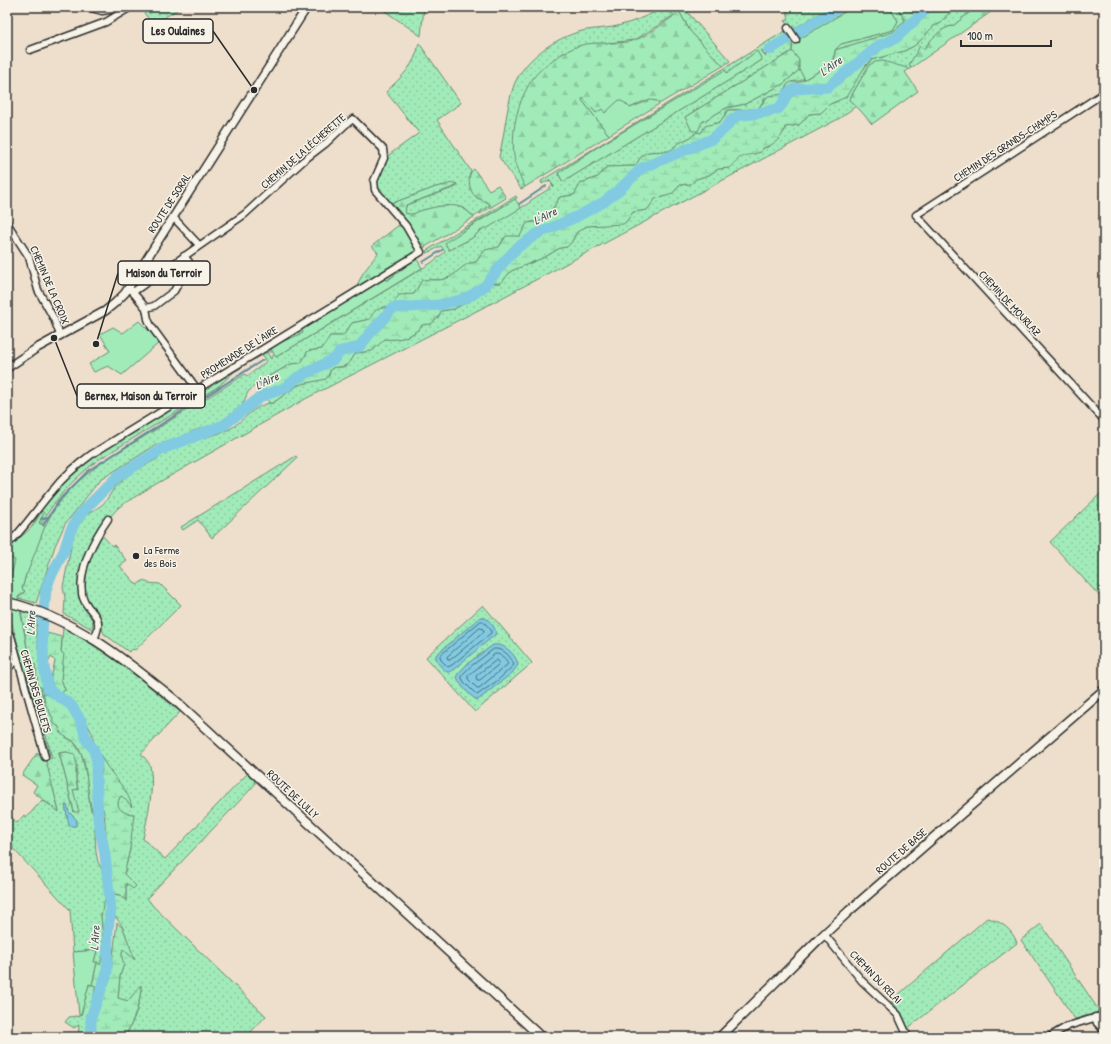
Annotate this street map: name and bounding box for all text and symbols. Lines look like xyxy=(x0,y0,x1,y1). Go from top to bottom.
callout: Les Oulaines xyxy=(143,19,213,43)
text: Les Oulaines xyxy=(151,22,205,39)
scale bar xyxy=(961,22,1051,48)
text: 100 m xyxy=(967,27,993,44)
water label: L'Aire xyxy=(816,51,847,80)
street label: CHEMIN DES GRANDS-CHAMPS xyxy=(951,107,1059,185)
street label: CHEMIN DE LA LÉCHERETTE xyxy=(258,110,349,192)
street label: ROUTE DE SORAL xyxy=(145,171,193,235)
water label: L'Aire xyxy=(530,202,561,229)
street label: CHEMIN DE LA CROIX xyxy=(27,243,73,327)
callout: Maison du Terroir xyxy=(118,261,210,285)
text: Maison du Terroir xyxy=(126,264,202,281)
street label: CHEMIN DE MOURLAZ xyxy=(976,267,1044,339)
street label: PROMENADE DE L'AIRE xyxy=(198,323,280,381)
water label: L'Aire xyxy=(252,367,283,394)
callout: Bernex, Maison du Terroir xyxy=(77,384,205,408)
text: Bernex, Maison du Terroir xyxy=(85,387,198,404)
place label: La Ferme des Bois xyxy=(144,543,180,570)
marker: La Ferme des Bois xyxy=(131,551,141,561)
water label: L'Aire xyxy=(22,609,39,635)
street label: CHEMIN DES BULLETS xyxy=(17,648,55,734)
street label: ROUTE DE LULLY xyxy=(264,767,322,822)
street label: ROUTE DE BASE xyxy=(873,825,930,877)
water label: L'Aire xyxy=(85,924,104,951)
street label: CHEMIN DU RELAI xyxy=(847,947,905,1007)

